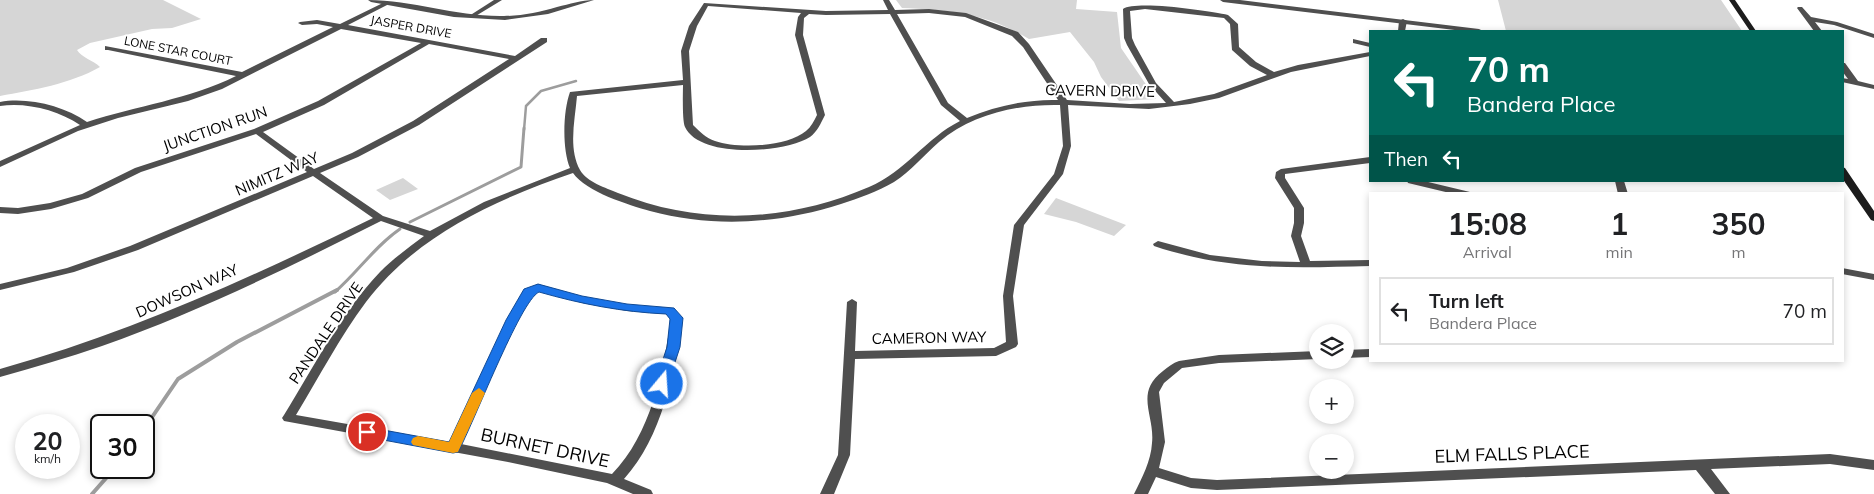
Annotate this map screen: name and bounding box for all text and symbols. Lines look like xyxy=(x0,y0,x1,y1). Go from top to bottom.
street label: JASPER DRIVE xyxy=(369,12,453,41)
street label: LONE STAR COURT xyxy=(123,33,234,68)
text: 70 m xyxy=(1467,47,1550,91)
icon: left xyxy=(1384,50,1449,115)
street label: CAVERN DRIVE xyxy=(1045,80,1155,101)
text: Bandera Place xyxy=(1467,90,1615,118)
street label: JUNCTION RUN xyxy=(160,102,270,155)
icon: left xyxy=(1438,145,1466,173)
street label: NIMITZ WAY xyxy=(232,147,322,200)
text: Then xyxy=(1384,147,1428,171)
text: 15:08 xyxy=(1448,205,1527,243)
text: 1 xyxy=(1610,205,1628,243)
text: 350 xyxy=(1711,205,1765,243)
text: Arrival xyxy=(1463,242,1512,262)
text: min xyxy=(1606,242,1633,262)
text: m xyxy=(1731,242,1745,262)
street label: DOWSON WAY xyxy=(133,259,242,322)
street label: PANDALE DRIVE xyxy=(285,278,367,387)
text: Turn left xyxy=(1429,289,1504,313)
icon: left xyxy=(1386,297,1414,325)
text: 70 m xyxy=(1783,299,1827,323)
text: Bandera Place xyxy=(1429,313,1537,333)
map controls xyxy=(1309,324,1354,479)
button: layers xyxy=(1309,324,1354,369)
street label: CAMERON WAY xyxy=(871,327,987,348)
position arrow xyxy=(635,357,687,409)
button: + xyxy=(1309,379,1354,424)
pin xyxy=(346,411,388,453)
speed limit sign: 30 xyxy=(90,414,155,479)
icon: arrive xyxy=(353,418,381,446)
street label: BURNET DRIVE xyxy=(479,423,612,472)
text: 20 xyxy=(32,425,63,456)
button: − xyxy=(1309,434,1354,479)
street label: ELM FALLS PLACE xyxy=(1434,439,1590,468)
text: km/h xyxy=(34,451,61,466)

